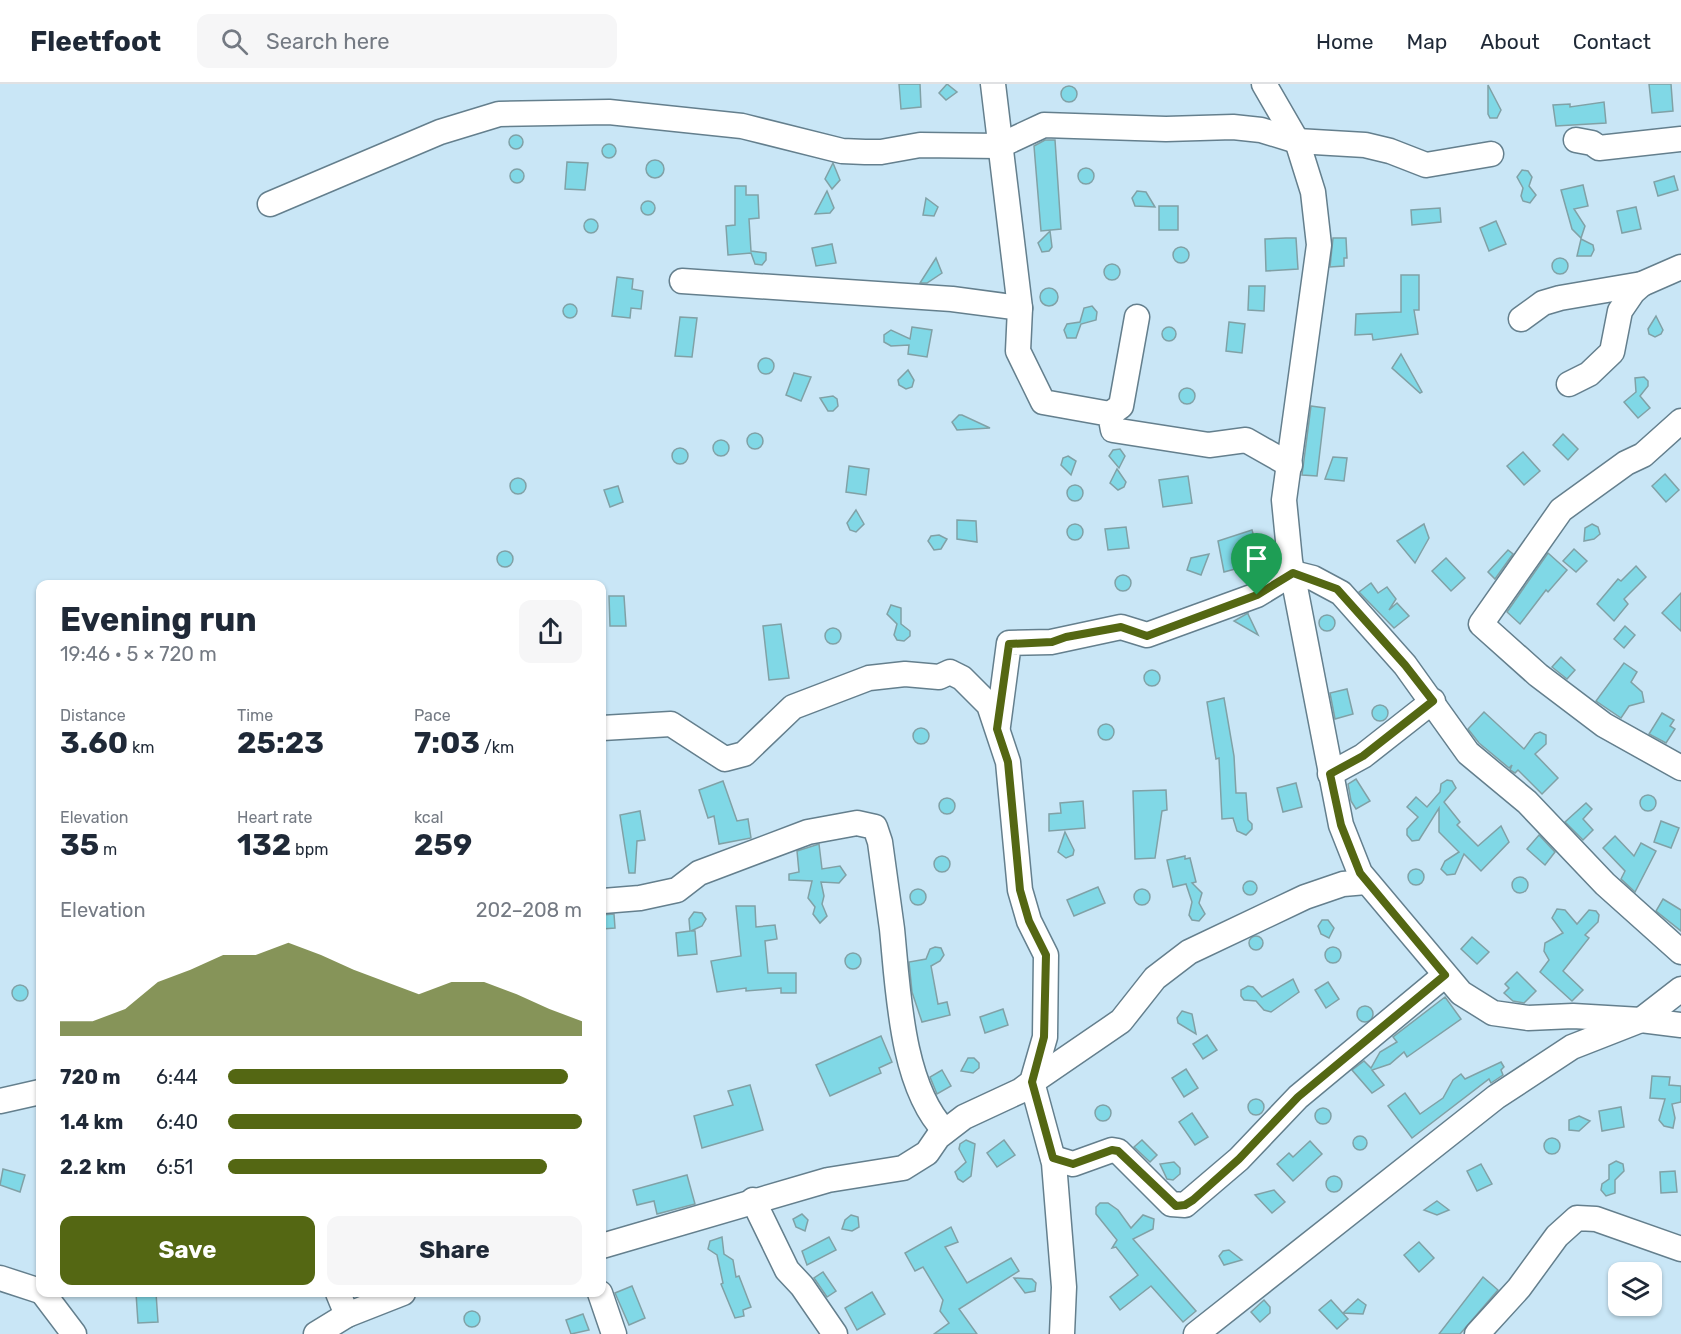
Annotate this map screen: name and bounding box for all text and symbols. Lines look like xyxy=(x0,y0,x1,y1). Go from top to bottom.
search box xyxy=(197,14,617,68)
text: Fleetfoot xyxy=(30,25,161,58)
icon: search xyxy=(218,25,251,58)
text: Search here xyxy=(266,28,389,55)
text: Home xyxy=(1316,29,1373,54)
text: Map xyxy=(1406,29,1447,54)
text: About xyxy=(1480,29,1540,54)
text: Contact xyxy=(1573,29,1651,54)
pin xyxy=(1231,533,1282,595)
icon: arrive xyxy=(1240,542,1273,575)
text: Evening run xyxy=(60,600,257,639)
button: share xyxy=(519,600,582,663)
text: 19:46 · 5 × 720 m xyxy=(60,642,217,666)
text: Distance xyxy=(60,706,126,725)
text: Time xyxy=(237,706,273,725)
text: Pace xyxy=(414,706,451,725)
text: 3.60 xyxy=(60,725,128,761)
text: 25:23 xyxy=(237,725,324,761)
text: 7:03 xyxy=(414,725,480,761)
text: km xyxy=(128,738,154,757)
text: /km xyxy=(480,738,514,757)
text: Elevation xyxy=(60,808,129,827)
text: Heart rate xyxy=(237,808,312,827)
text: kcal xyxy=(414,808,443,827)
text: 35 xyxy=(60,827,99,863)
text: 132 xyxy=(237,827,291,863)
text: 259 xyxy=(414,827,472,863)
text: m xyxy=(99,840,117,859)
text: bpm xyxy=(291,840,328,859)
text: Elevation xyxy=(60,898,146,922)
text: 202–208 m xyxy=(476,898,582,922)
text: 720 m xyxy=(60,1065,121,1089)
text: 6:44 xyxy=(156,1065,198,1089)
text: 1.4 km xyxy=(60,1110,123,1134)
text: 6:40 xyxy=(156,1110,198,1134)
text: 2.2 km xyxy=(60,1155,126,1179)
text: 6:51 xyxy=(156,1155,193,1179)
button: Save xyxy=(60,1216,315,1285)
button: Share xyxy=(327,1216,582,1285)
map controls xyxy=(1608,1262,1662,1316)
button: layers xyxy=(1608,1262,1662,1316)

